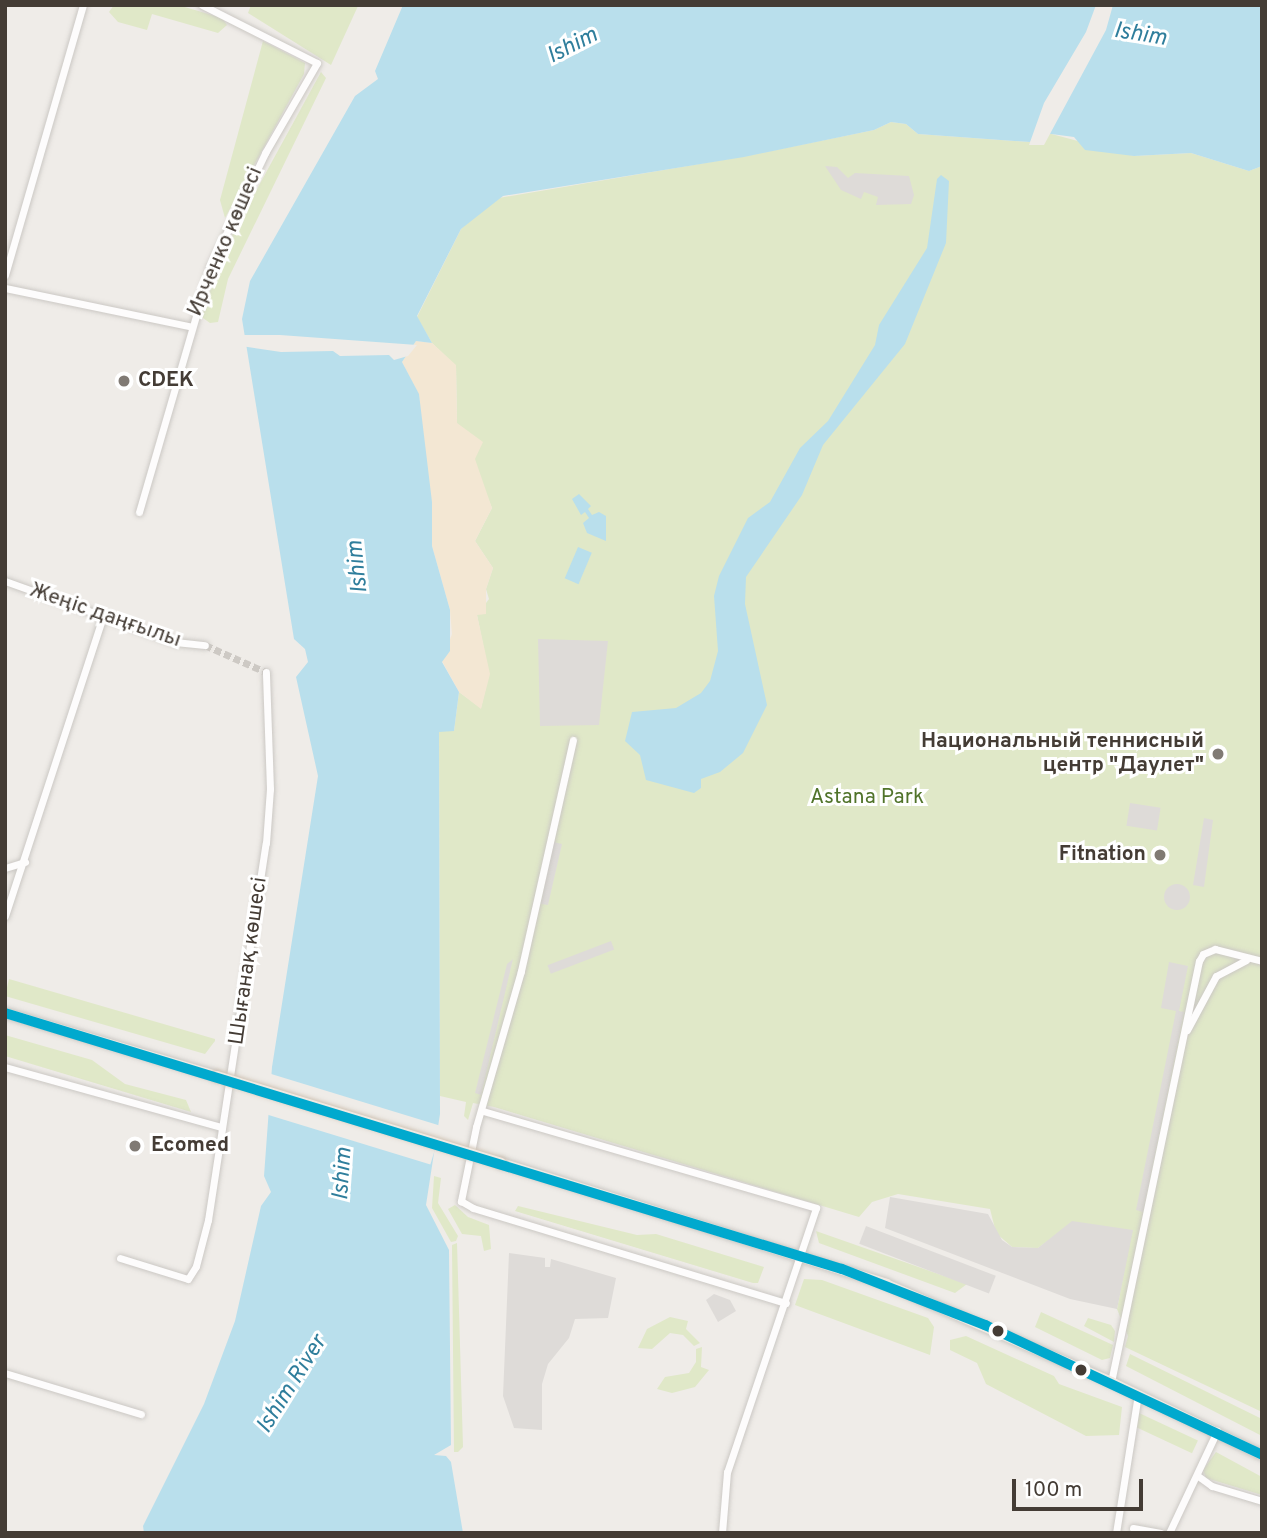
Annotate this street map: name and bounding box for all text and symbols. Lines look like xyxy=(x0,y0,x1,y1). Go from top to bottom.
water label: Ishim xyxy=(1112,18,1168,54)
water label: Ishim xyxy=(543,23,603,71)
street label: Ирченко көшесі xyxy=(183,164,269,320)
place label: CDEK xyxy=(138,368,194,394)
marker: CDEK xyxy=(116,373,132,389)
water label: Ishim xyxy=(343,539,375,595)
street label: Жеңіс даңғылы xyxy=(26,578,184,654)
place label: Национальный теннисный центр "Даулет" xyxy=(921,729,1204,779)
marker: Национальный теннисный центр "Даулет" xyxy=(1210,746,1226,762)
park label: Astana Park xyxy=(810,785,924,811)
place label: Fitnation xyxy=(1059,842,1146,868)
marker: Fitnation xyxy=(1152,847,1168,863)
street label: Шығанақ көшесі xyxy=(225,876,273,1046)
place label: Ecomed xyxy=(151,1133,229,1159)
marker: Ecomed xyxy=(125,1136,145,1156)
water label: Ishim xyxy=(328,1147,360,1201)
unlabelled marker xyxy=(991,1324,1005,1338)
water label: Ishim River xyxy=(252,1331,334,1439)
unlabelled marker xyxy=(1074,1363,1088,1377)
scale bar xyxy=(1015,1464,1146,1508)
text: 100 m xyxy=(1025,1477,1082,1504)

